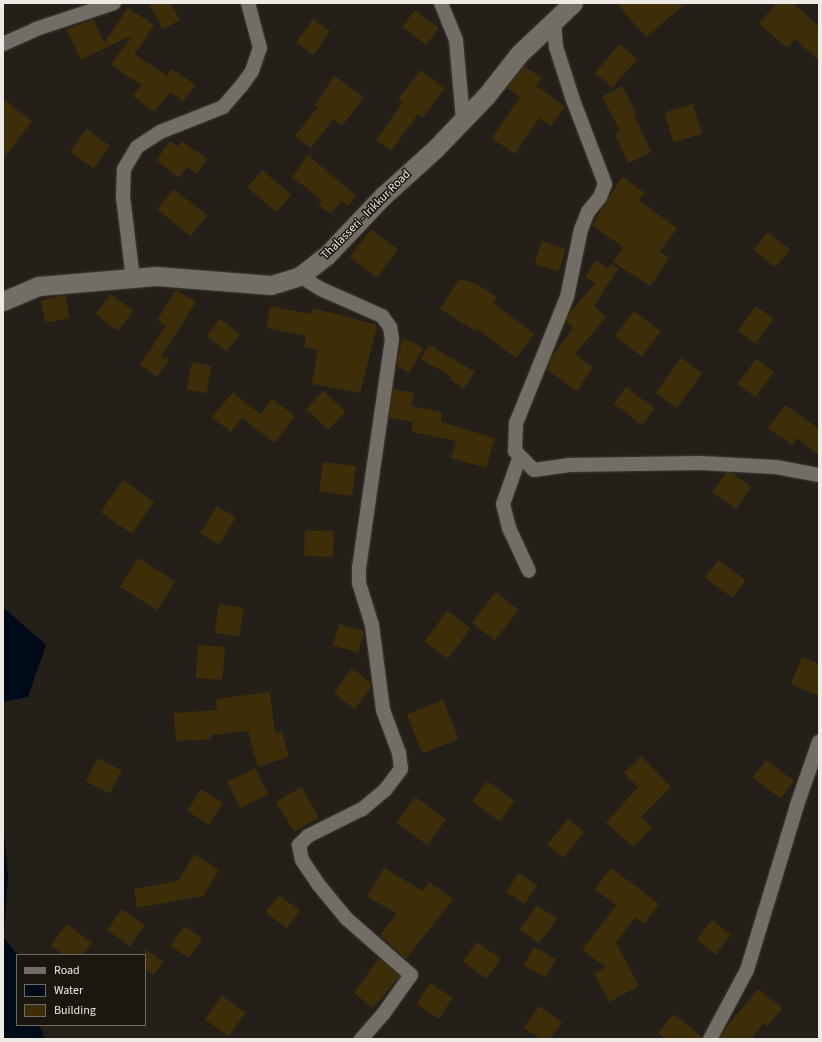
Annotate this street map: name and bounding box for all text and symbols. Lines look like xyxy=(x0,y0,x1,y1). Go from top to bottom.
street label: Thalasseri - Irikkur Road xyxy=(318,167,414,263)
legend xyxy=(16,954,146,1026)
text: Road xyxy=(54,962,80,979)
text: Water xyxy=(54,982,83,999)
text: Building xyxy=(54,1002,96,1019)

